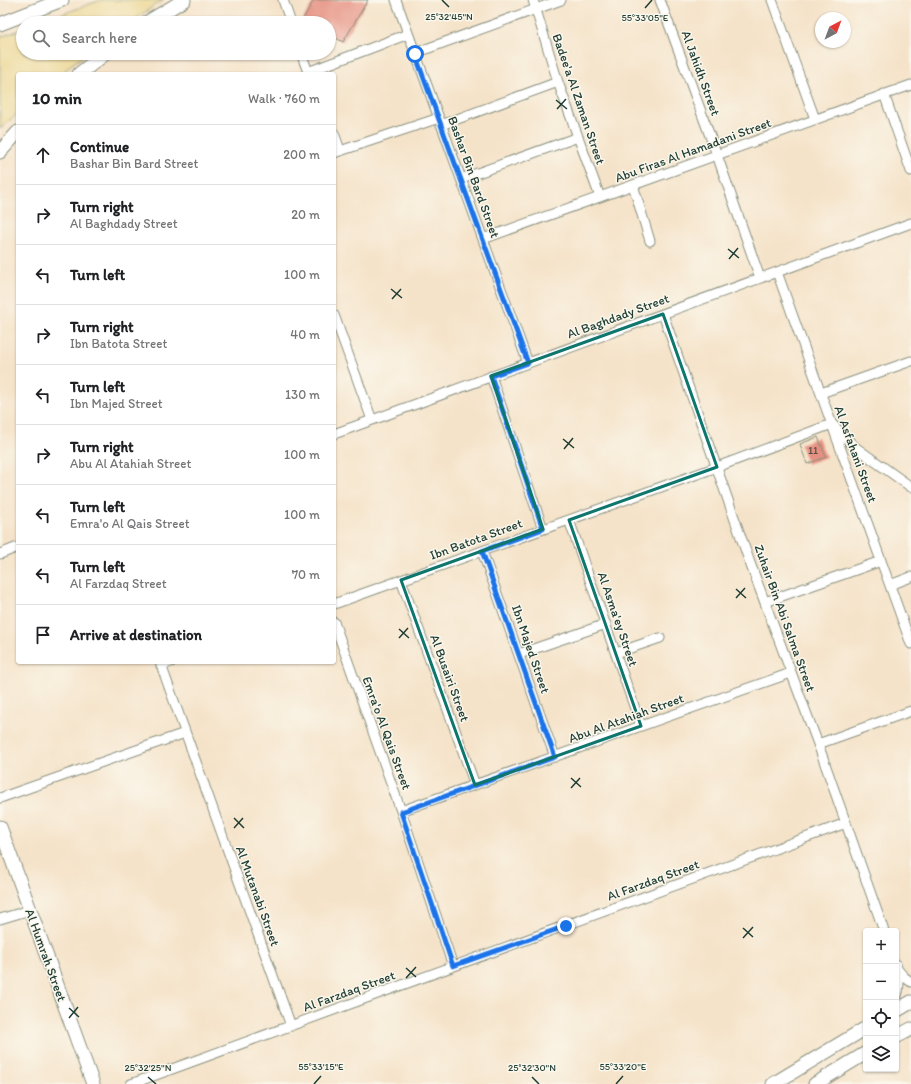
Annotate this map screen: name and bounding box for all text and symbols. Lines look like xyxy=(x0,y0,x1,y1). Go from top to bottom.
text: 25°32'45"N xyxy=(425,10,473,23)
text: 55°33'05"E xyxy=(622,11,669,24)
north arrow xyxy=(815,12,851,48)
search box xyxy=(16,16,336,60)
icon: search xyxy=(30,27,52,49)
street label: Al Jahidh Street xyxy=(679,28,723,118)
text: Search here xyxy=(62,29,137,47)
street label: Badee'a Al Zaman Street xyxy=(550,32,609,167)
route start xyxy=(406,45,424,63)
text: 10 min xyxy=(32,88,82,108)
text: Walk · 760 m xyxy=(248,91,320,106)
street label: Bashar Bin Bard Street xyxy=(445,114,503,240)
street label: Abu Firas Al Hamadani Street xyxy=(613,115,773,185)
text: Continue xyxy=(70,138,129,156)
icon: ahead xyxy=(32,144,54,166)
text: 200 m xyxy=(283,147,320,162)
text: Bashar Bin Bard Street xyxy=(70,156,198,171)
text: Turn right xyxy=(70,198,134,216)
icon: right xyxy=(32,204,54,226)
text: 20 m xyxy=(291,207,320,222)
text: Al Baghdady Street xyxy=(70,216,178,231)
icon: left xyxy=(32,264,54,286)
text: Turn left xyxy=(70,266,125,284)
text: 100 m xyxy=(284,267,320,282)
street label: Al Baghdady Street xyxy=(565,291,671,341)
text: Turn right xyxy=(70,318,134,336)
icon: right xyxy=(32,324,54,346)
text: 40 m xyxy=(290,327,320,342)
text: Ibn Batota Street xyxy=(70,336,167,351)
text: Turn left xyxy=(70,378,125,396)
icon: left xyxy=(32,384,54,406)
text: 130 m xyxy=(285,387,320,402)
text: Ibn Majed Street xyxy=(70,396,163,411)
street label: Al Asfahani Street xyxy=(832,404,881,505)
text: Turn right xyxy=(70,438,134,456)
icon: right xyxy=(32,444,54,466)
house number: 11 xyxy=(808,444,818,457)
text: 100 m xyxy=(284,447,320,462)
text: Abu Al Atahiah Street xyxy=(70,456,191,471)
text: Turn left xyxy=(70,498,125,516)
icon: left xyxy=(32,504,54,526)
text: 100 m xyxy=(284,507,320,522)
street label: Ibn Batota Street xyxy=(428,515,524,563)
text: Emra'o Al Qais Street xyxy=(70,516,190,531)
street label: Zuhair Bin Abi Salma Street xyxy=(751,542,819,694)
text: Turn left xyxy=(70,558,125,576)
icon: left xyxy=(32,564,54,586)
text: 70 m xyxy=(292,567,320,582)
street label: Al Asma'ey Street xyxy=(595,570,641,668)
text: Al Farzdaq Street xyxy=(70,576,167,591)
street label: Ibn Majed Street xyxy=(509,603,553,695)
icon: arrive xyxy=(32,624,54,646)
text: Arrive at destination xyxy=(70,626,202,644)
street label: Al Busairi Street xyxy=(427,632,473,724)
street label: Emra'o Al Qais Street xyxy=(360,674,415,792)
street label: Abu Al Atahiah Street xyxy=(566,690,686,746)
street label: Al Mutanabi Street xyxy=(233,844,283,948)
street label: Al Farzdaq Street xyxy=(605,856,701,904)
street label: Al Humrah Street xyxy=(22,907,70,1004)
route end xyxy=(557,917,575,935)
map controls xyxy=(863,928,899,1072)
button: + xyxy=(863,928,899,964)
button: − xyxy=(863,964,899,1000)
street label: Al Farzdaq Street xyxy=(301,967,397,1015)
button: locate xyxy=(863,1000,899,1036)
button: layers xyxy=(863,1036,899,1072)
text: 55°33'15"E xyxy=(298,1060,344,1073)
text: 55°33'20"E xyxy=(600,1060,647,1073)
text: 25°32'25"N xyxy=(125,1061,172,1074)
text: 25°32'30"N xyxy=(508,1061,556,1074)

